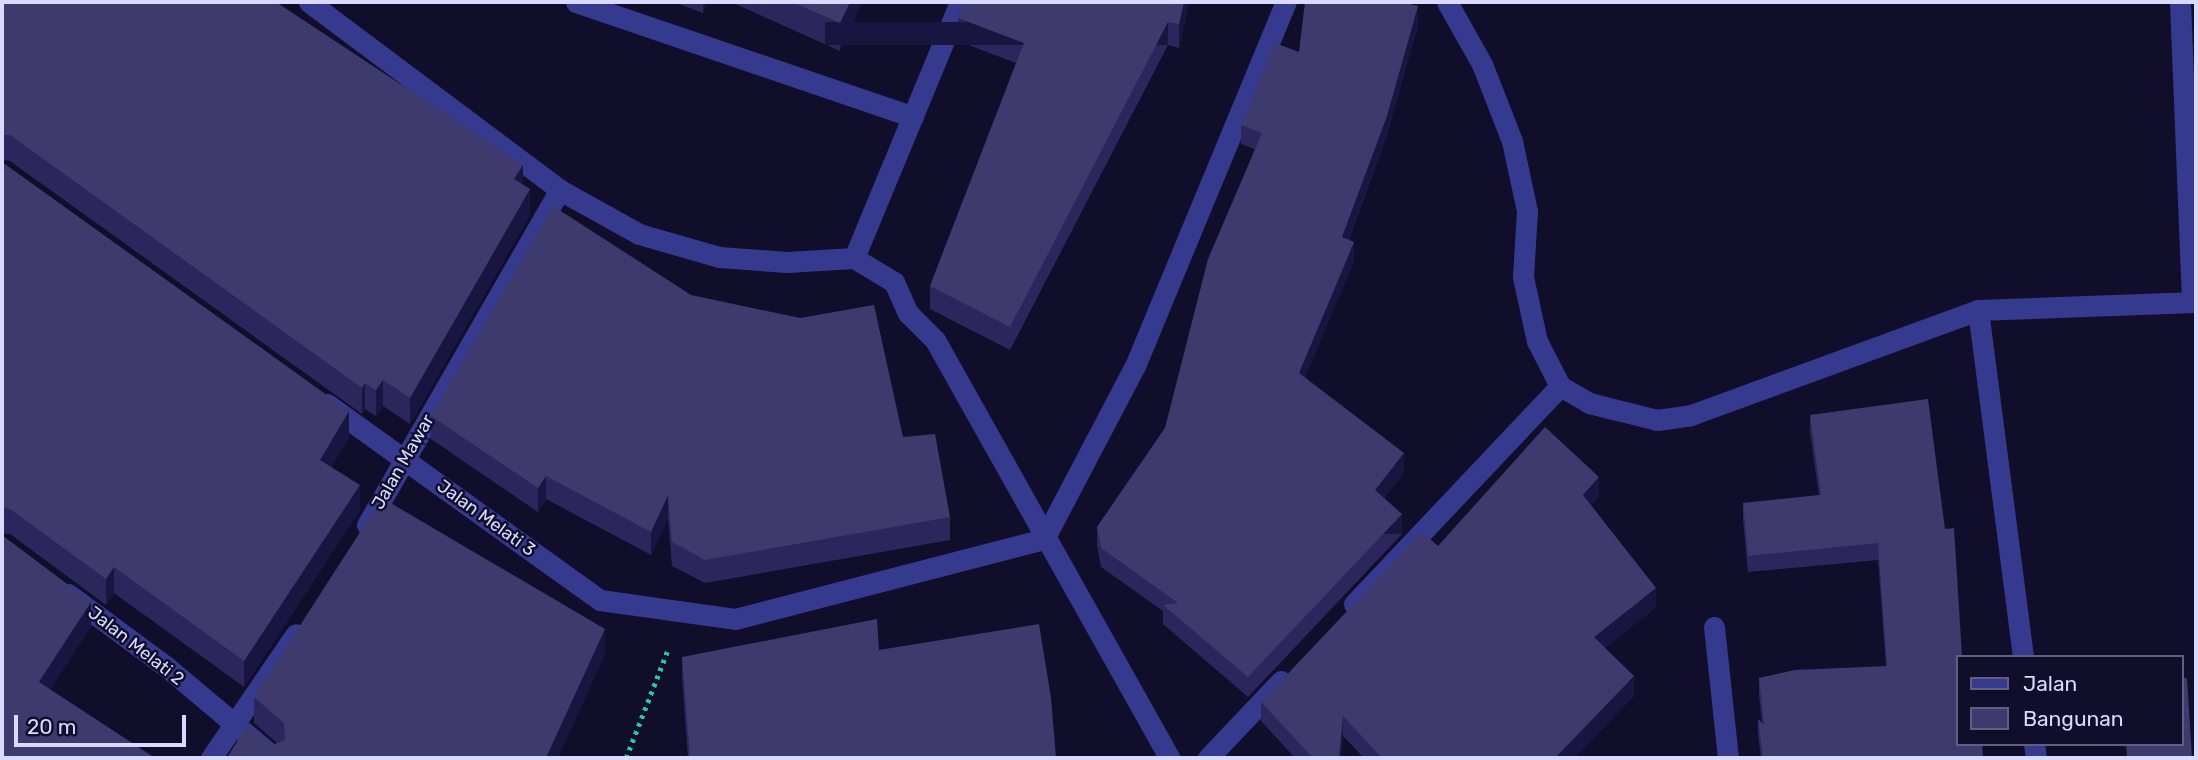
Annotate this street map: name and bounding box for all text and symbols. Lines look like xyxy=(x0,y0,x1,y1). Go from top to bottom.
street label: Jalan Mawar xyxy=(367,411,439,513)
street label: Jalan Melati 3 xyxy=(433,475,539,561)
street label: Jalan Melati 2 xyxy=(84,602,188,690)
legend xyxy=(1956,655,2184,746)
text: Jalan xyxy=(2023,671,2077,696)
scale bar xyxy=(18,700,189,744)
text: Bangunan xyxy=(2023,706,2124,731)
text: 20 m xyxy=(27,714,76,739)

